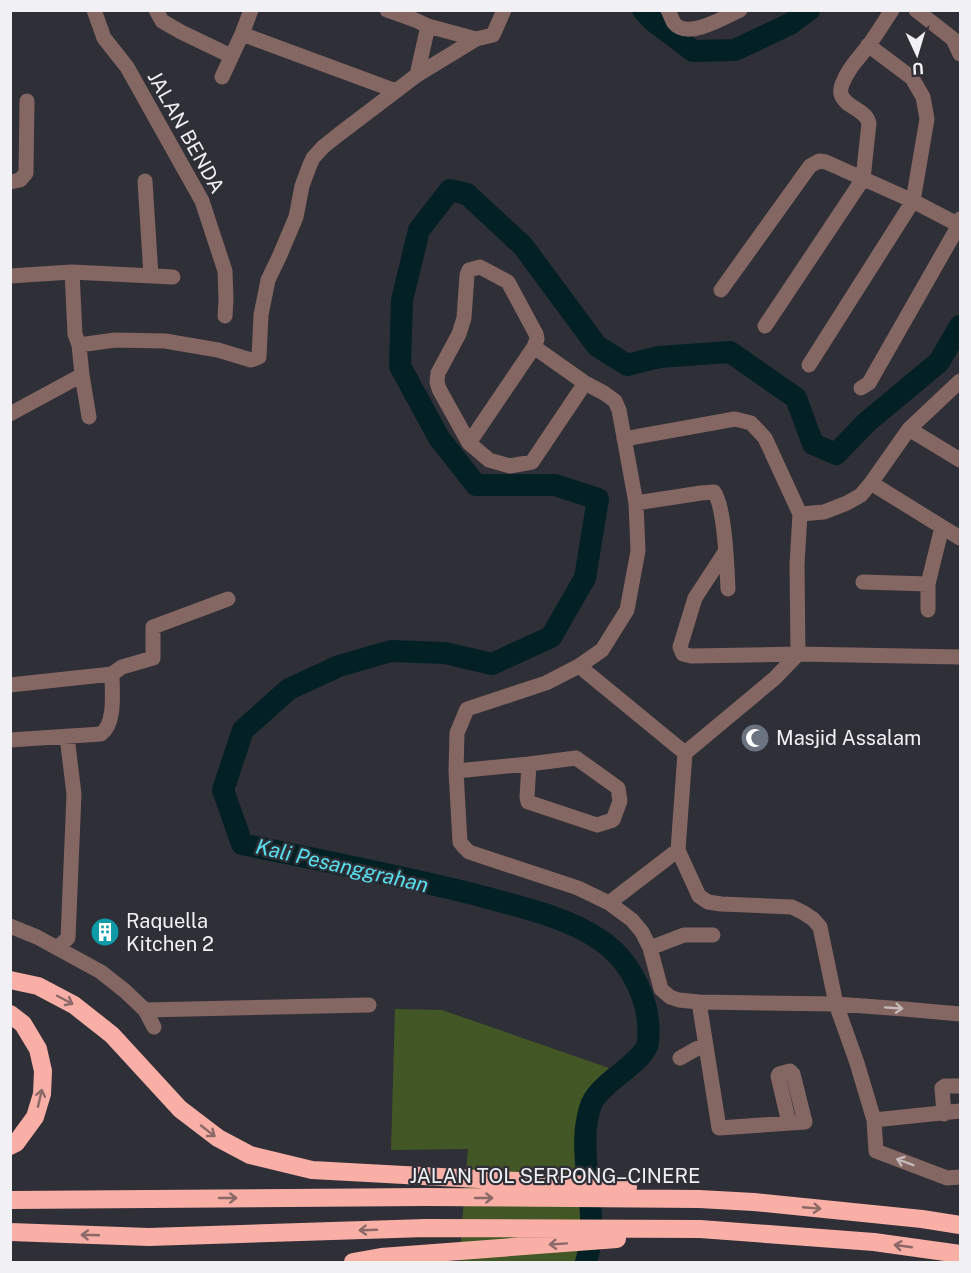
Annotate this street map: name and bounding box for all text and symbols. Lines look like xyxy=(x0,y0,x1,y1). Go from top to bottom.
north arrow xyxy=(887,24,947,84)
text: U xyxy=(912,59,924,78)
street label: JALAN BENDA xyxy=(143,67,229,197)
mosque icon: Masjid Assalam xyxy=(739,722,771,754)
place label: Masjid Assalam xyxy=(776,726,921,750)
water label: Kali Pesanggrahan xyxy=(253,833,431,898)
place label: Raquella Kitchen 2 xyxy=(126,909,214,956)
building icon: Raquella Kitchen 2 xyxy=(89,916,121,948)
one-way arrow xyxy=(56,994,73,1006)
one-way arrow xyxy=(884,1003,903,1014)
one-way arrow xyxy=(35,1089,47,1108)
one-way arrow xyxy=(200,1124,216,1137)
one-way arrow xyxy=(896,1156,915,1167)
street label: JALAN TOL SERPONG–CINERE xyxy=(410,1164,700,1188)
one-way arrow xyxy=(217,1192,237,1204)
one-way arrow xyxy=(474,1192,494,1204)
one-way arrow xyxy=(802,1203,822,1214)
one-way arrow xyxy=(358,1224,378,1235)
one-way arrow xyxy=(81,1229,101,1240)
one-way arrow xyxy=(548,1239,568,1250)
one-way arrow xyxy=(893,1241,913,1252)

